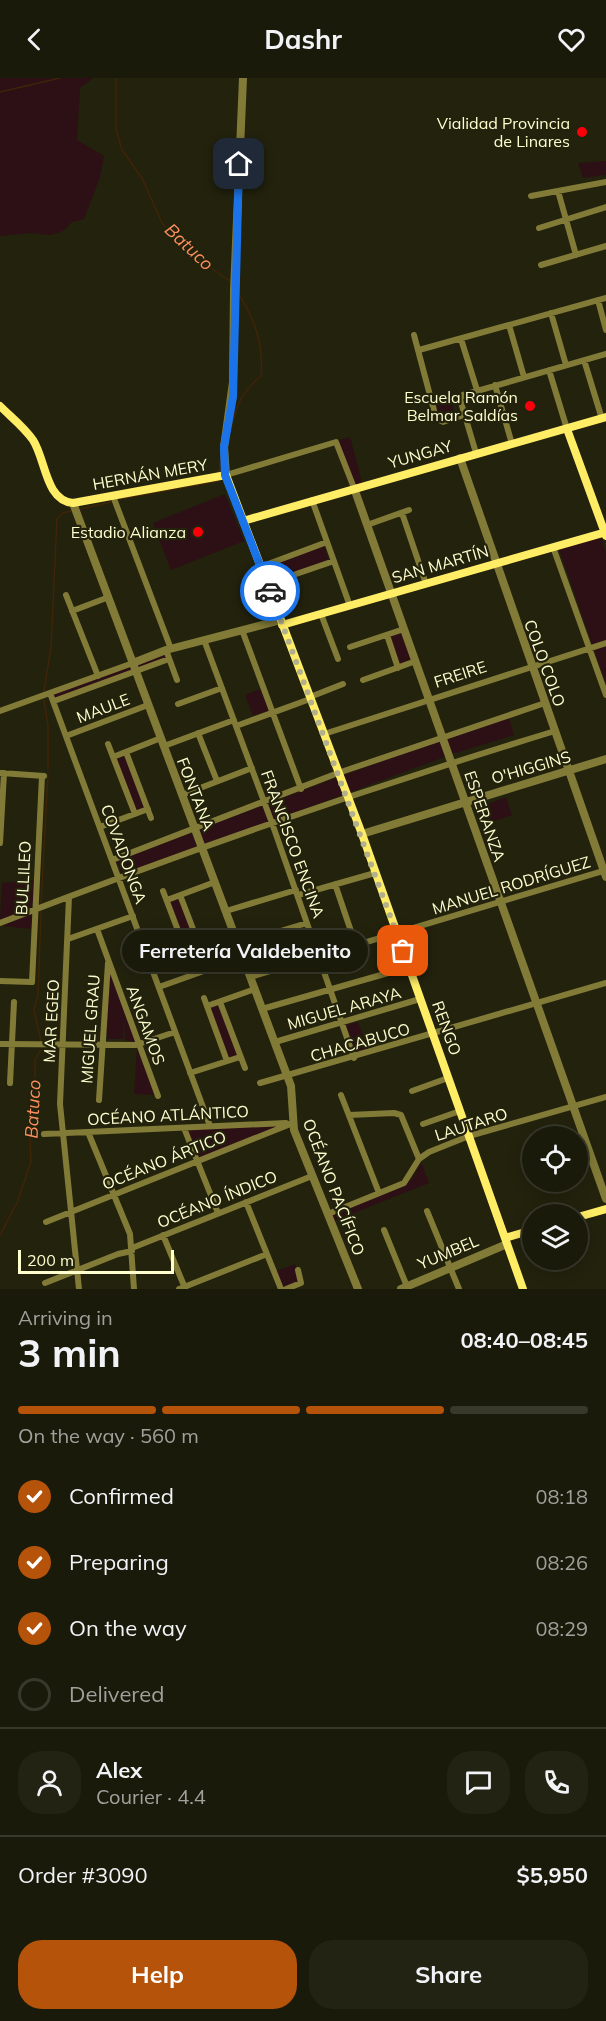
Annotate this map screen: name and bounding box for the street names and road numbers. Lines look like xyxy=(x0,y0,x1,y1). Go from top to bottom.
street label: YUNGAY xyxy=(385,435,454,473)
street label: HERNÁN MERY xyxy=(91,454,209,494)
street label: SAN MARTÍN xyxy=(389,541,491,587)
street label: COLO COLO xyxy=(520,617,570,709)
street label: FREIRE xyxy=(431,656,489,692)
street label: MAULE xyxy=(74,689,132,727)
street label: O'HIGGINS xyxy=(489,746,573,788)
street label: FONTANA xyxy=(173,754,219,834)
street label: FRANCISCO ENCINA xyxy=(257,767,329,921)
street label: ESPERANZA xyxy=(460,768,510,864)
street label: COVADONGA xyxy=(97,801,151,907)
street label: BULLILEO xyxy=(11,840,35,916)
street label: MANUEL RODRÍGUEZ xyxy=(430,851,592,919)
street label: MIGUEL GRAU xyxy=(76,974,104,1084)
street label: MAR EGEO xyxy=(39,979,63,1063)
street label: ANGAMOS xyxy=(122,982,170,1068)
street label: MIGUEL ARAYA xyxy=(285,982,403,1034)
street label: RENGO xyxy=(428,998,466,1058)
street label: CHACABUCO xyxy=(308,1018,412,1066)
street label: OCÉANO ATLÁNTICO xyxy=(87,1101,249,1129)
street label: LAUTARO xyxy=(432,1103,510,1145)
street label: OCÉANO PACÍFICO xyxy=(299,1116,369,1258)
street label: OCÉANO ÁRTICO xyxy=(99,1126,229,1194)
street label: OCÉANO ÍNDICO xyxy=(154,1166,280,1232)
street label: YUMBEL xyxy=(414,1230,482,1274)

